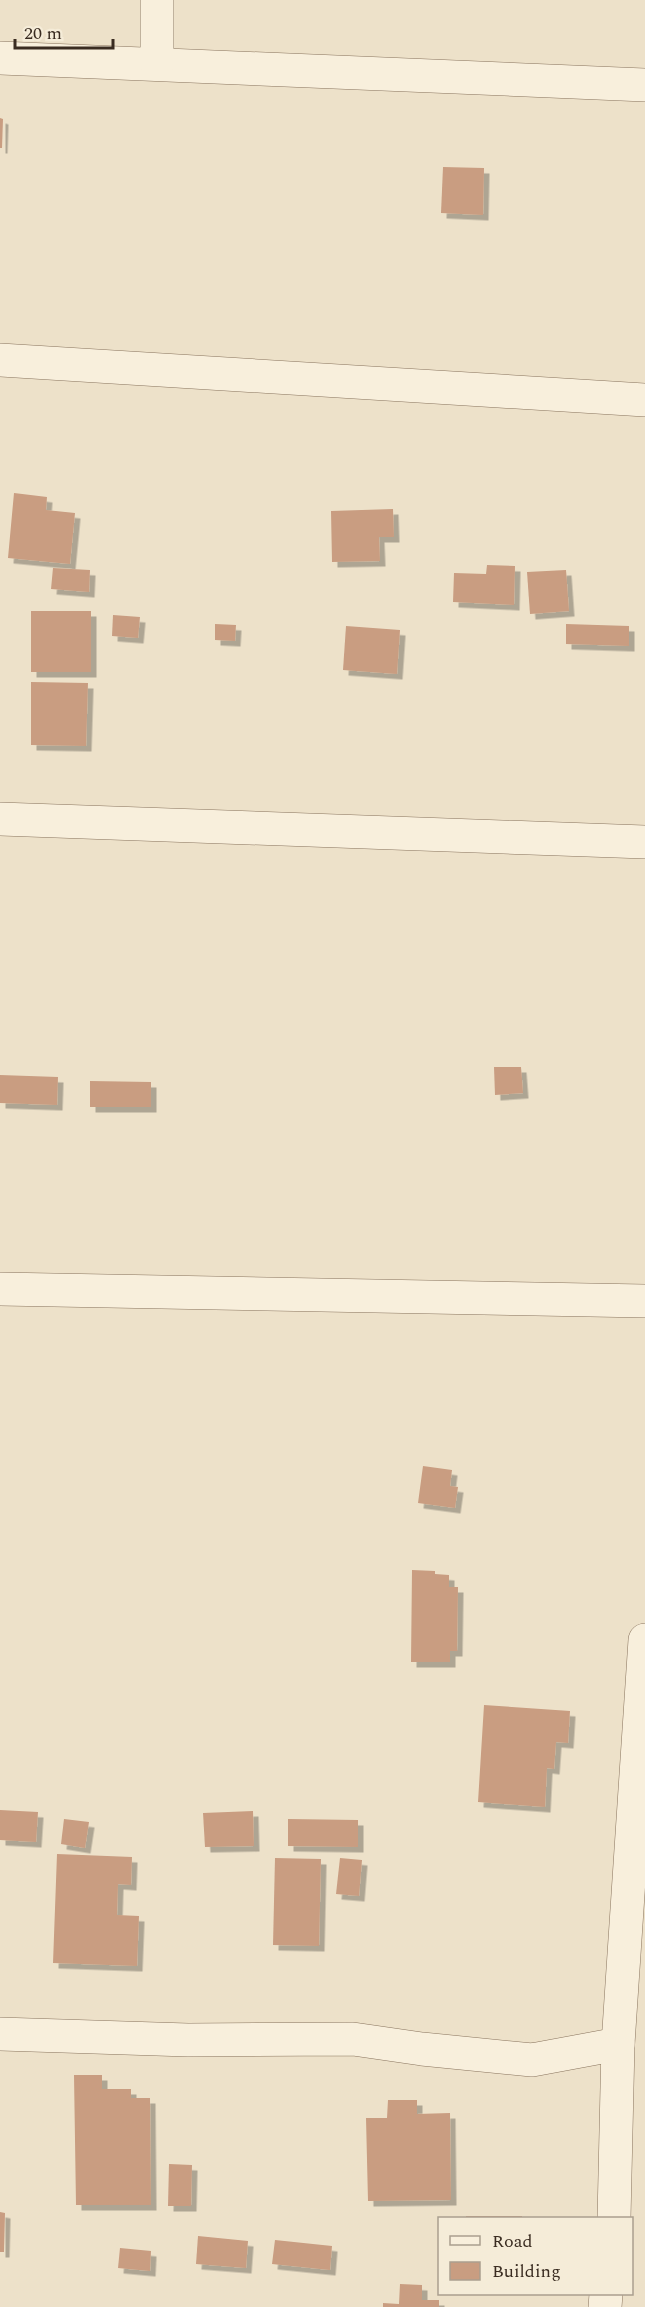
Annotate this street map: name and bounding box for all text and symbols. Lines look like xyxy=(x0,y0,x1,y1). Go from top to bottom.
scale bar xyxy=(15,12,112,50)
text: 20 m xyxy=(24,20,62,47)
legend xyxy=(438,2217,633,2295)
text: Road xyxy=(492,2228,533,2255)
text: Building xyxy=(492,2258,561,2285)

